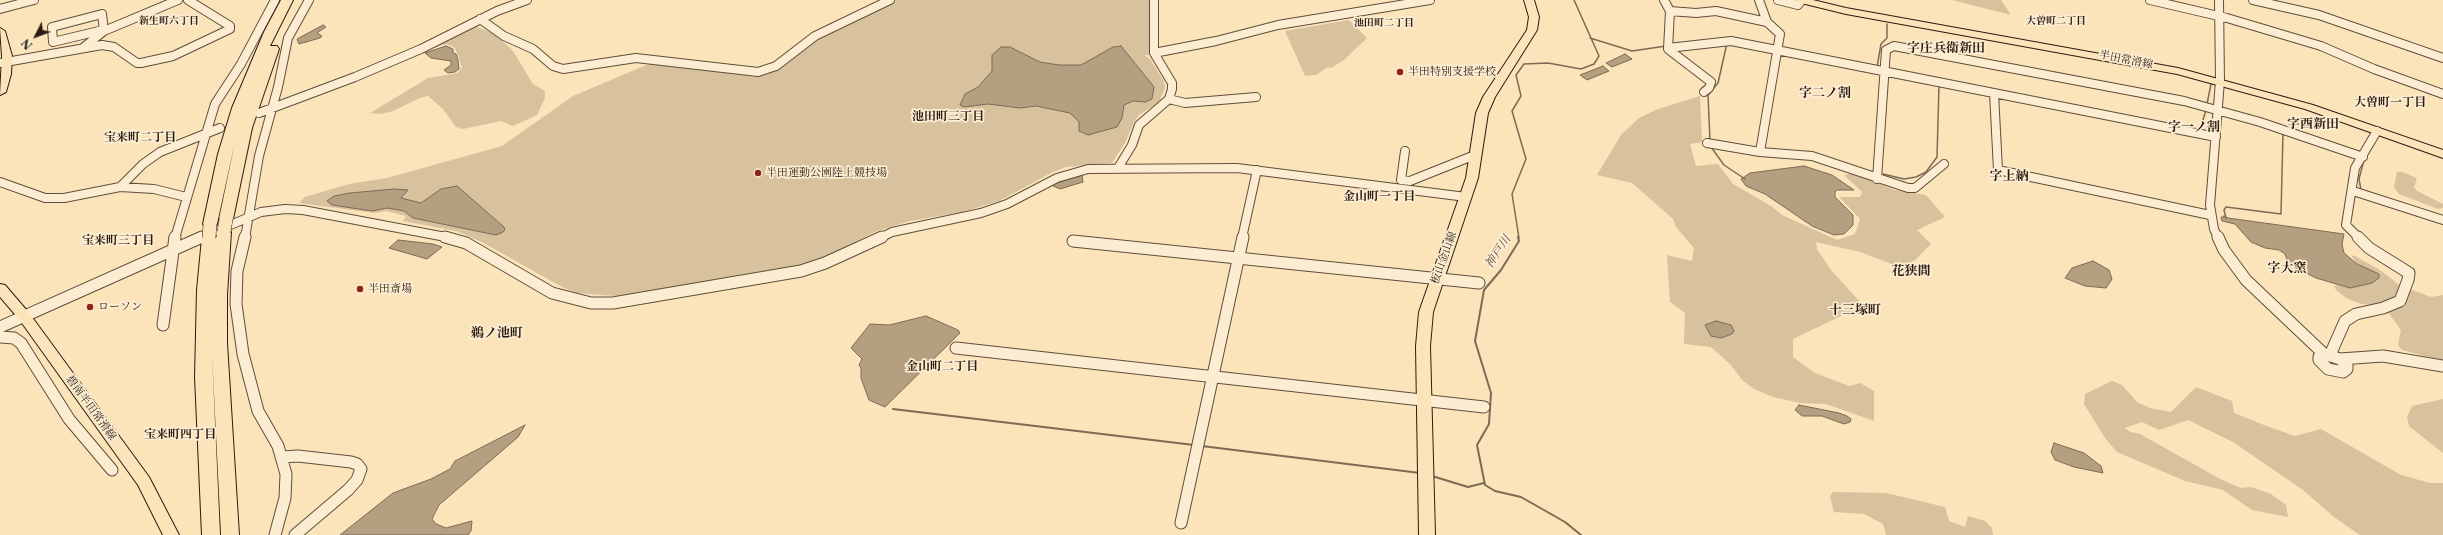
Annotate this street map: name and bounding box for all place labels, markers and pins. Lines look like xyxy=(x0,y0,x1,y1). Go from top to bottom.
place label: 半田特別支援学校 xyxy=(1408,65,1496,79)
marker: 半田特別支援学校 xyxy=(1395,67,1405,77)
place label: 半田運動公園陸上競技場 xyxy=(766,166,887,180)
marker: 半田運動公園陸上競技場 xyxy=(753,168,763,178)
place label: 半田斎場 xyxy=(368,282,412,296)
marker: 半田斎場 xyxy=(355,284,365,294)
place label: ローソン xyxy=(98,300,142,314)
marker: ローソン xyxy=(85,302,95,312)

